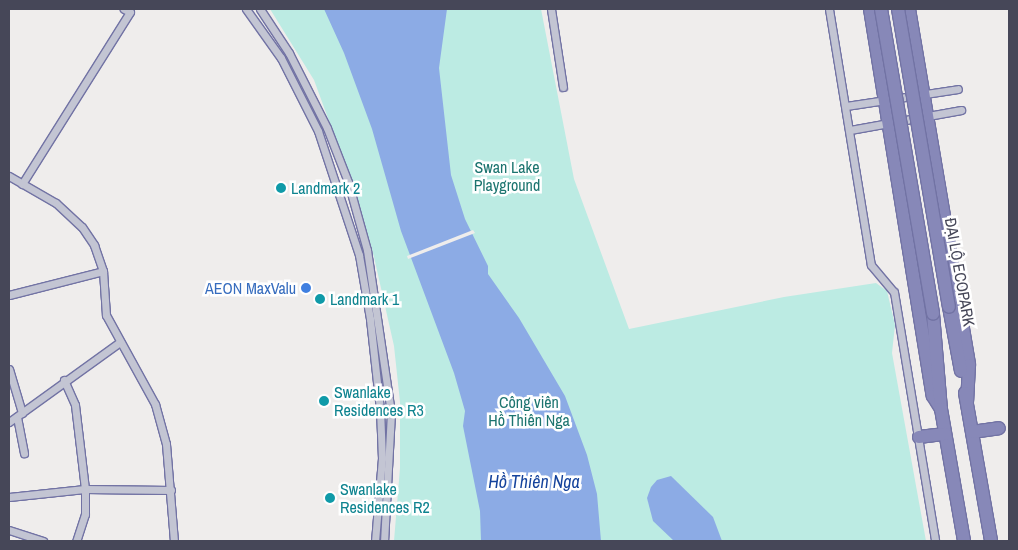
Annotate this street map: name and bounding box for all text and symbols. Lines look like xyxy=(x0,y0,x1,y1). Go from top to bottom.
park label: Swan Lake Playground xyxy=(474,157,540,195)
place label: Landmark 2 xyxy=(291,178,360,198)
marker: Landmark 2 xyxy=(275,182,287,194)
street label: ĐẠI LỘ ECOPARK xyxy=(941,216,979,328)
place label: AEON MaxValu xyxy=(205,278,296,298)
marker: AEON MaxValu xyxy=(300,282,312,294)
place label: Landmark 1 xyxy=(330,289,399,309)
marker: Landmark 1 xyxy=(314,293,326,305)
place label: Swanlake Residences R3 xyxy=(334,382,424,420)
park label: Công viên Hồ Thiên Nga xyxy=(488,392,570,430)
marker: Swanlake Residences R3 xyxy=(318,395,330,407)
water label: Hồ Thiên Nga xyxy=(488,471,580,493)
place label: Swanlake Residences R2 xyxy=(340,479,430,517)
marker: Swanlake Residences R2 xyxy=(324,492,336,504)

